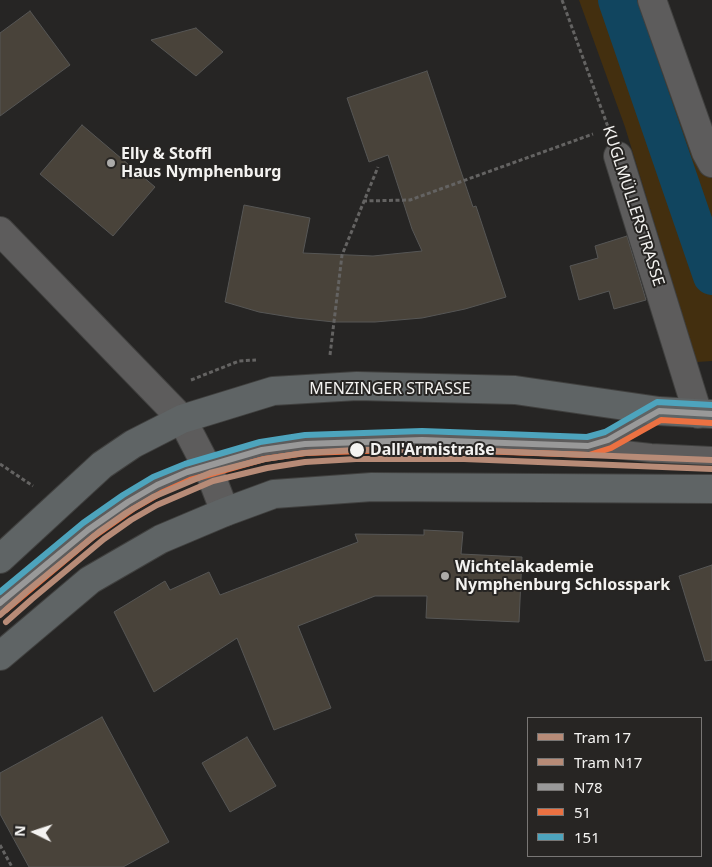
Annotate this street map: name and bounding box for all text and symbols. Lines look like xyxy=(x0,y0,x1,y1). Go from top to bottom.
street label: KUGLMÜLLERSTRASSE xyxy=(598,123,668,289)
place label: Elly & Stoffl Haus Nymphenburg xyxy=(121,144,281,182)
marker: Elly & Stoffl Haus Nymphenburg xyxy=(105,157,117,169)
street label: MENZINGER STRASSE xyxy=(309,379,471,399)
place label: Dall'Armistraße xyxy=(370,440,495,460)
marker: Dall'Armistraße xyxy=(348,441,366,459)
place label: Wichtelakademie Nymphenburg Schlosspark xyxy=(455,557,670,595)
marker: Wichtelakademie Nymphenburg Schlosspark xyxy=(439,570,451,582)
legend xyxy=(527,717,702,857)
text: Tram 17 xyxy=(574,727,631,747)
text: Tram N17 xyxy=(574,752,642,772)
text: N78 xyxy=(574,777,603,797)
text: 51 xyxy=(574,802,591,822)
north arrow xyxy=(10,807,60,857)
text: N xyxy=(10,825,29,837)
text: 151 xyxy=(574,827,600,847)

